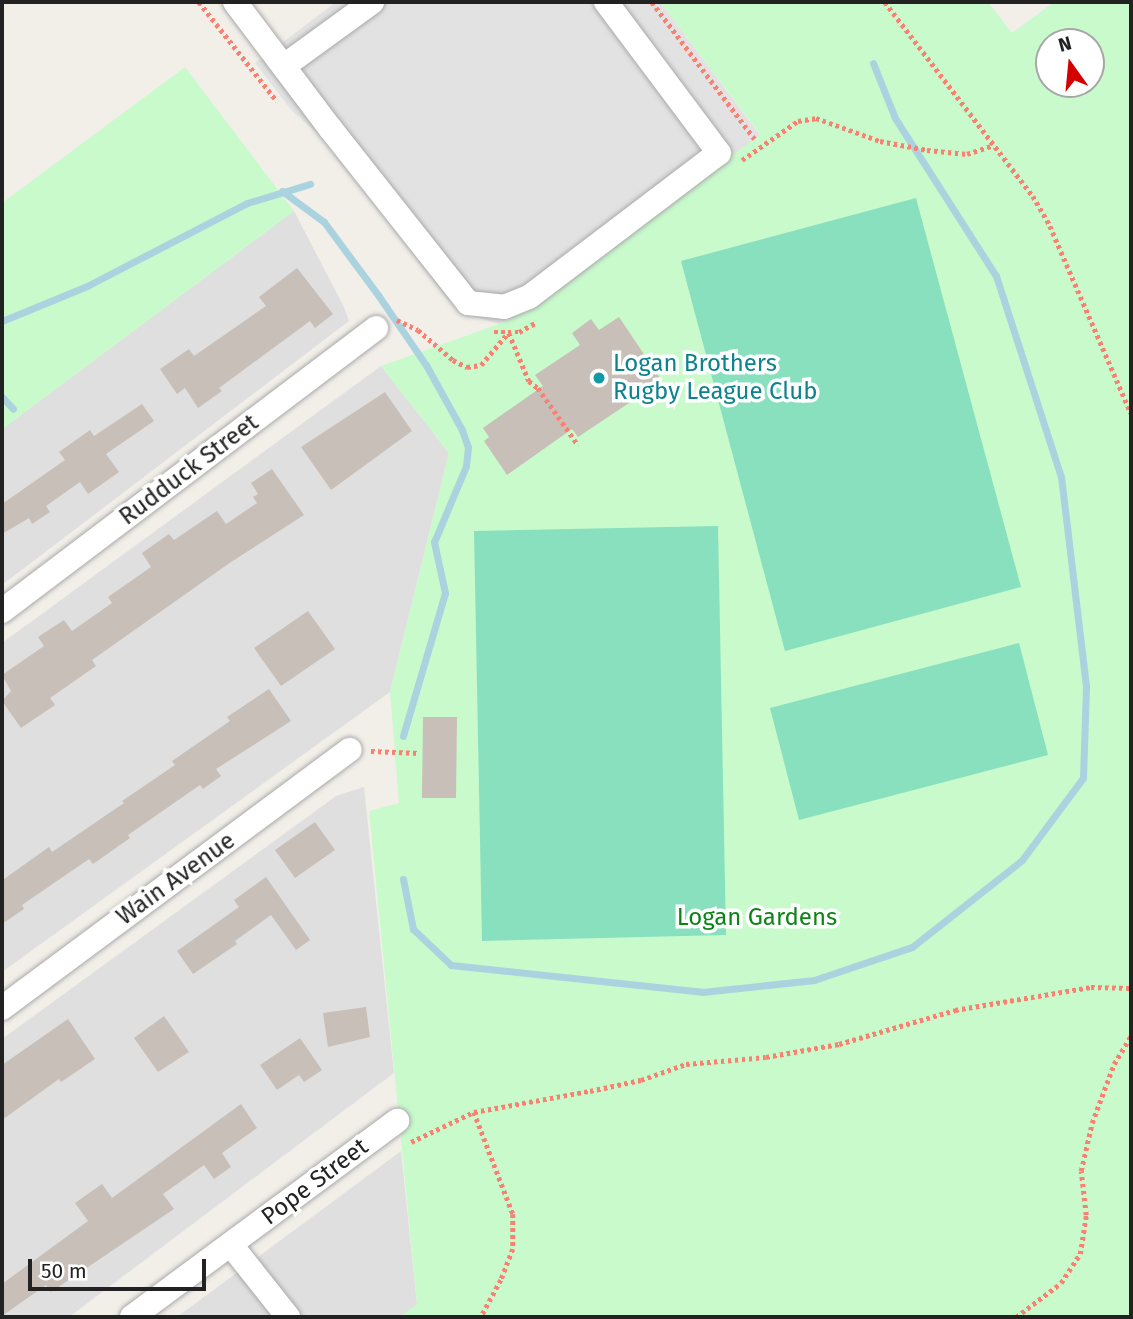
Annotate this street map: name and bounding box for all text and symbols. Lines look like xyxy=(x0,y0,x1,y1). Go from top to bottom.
north arrow xyxy=(1035,28,1105,98)
text: N xyxy=(1056,31,1074,57)
place label: Logan Brothers Rugby League Club xyxy=(613,350,817,406)
marker: Logan Brothers Rugby League Club xyxy=(591,370,607,386)
street label: Rudduck Street xyxy=(114,408,264,532)
street label: Wain Avenue xyxy=(111,826,241,932)
park label: Logan Gardens xyxy=(677,904,837,932)
street label: Pope Street xyxy=(256,1133,374,1231)
scale bar xyxy=(32,1246,210,1290)
text: 50 m xyxy=(41,1258,87,1284)

